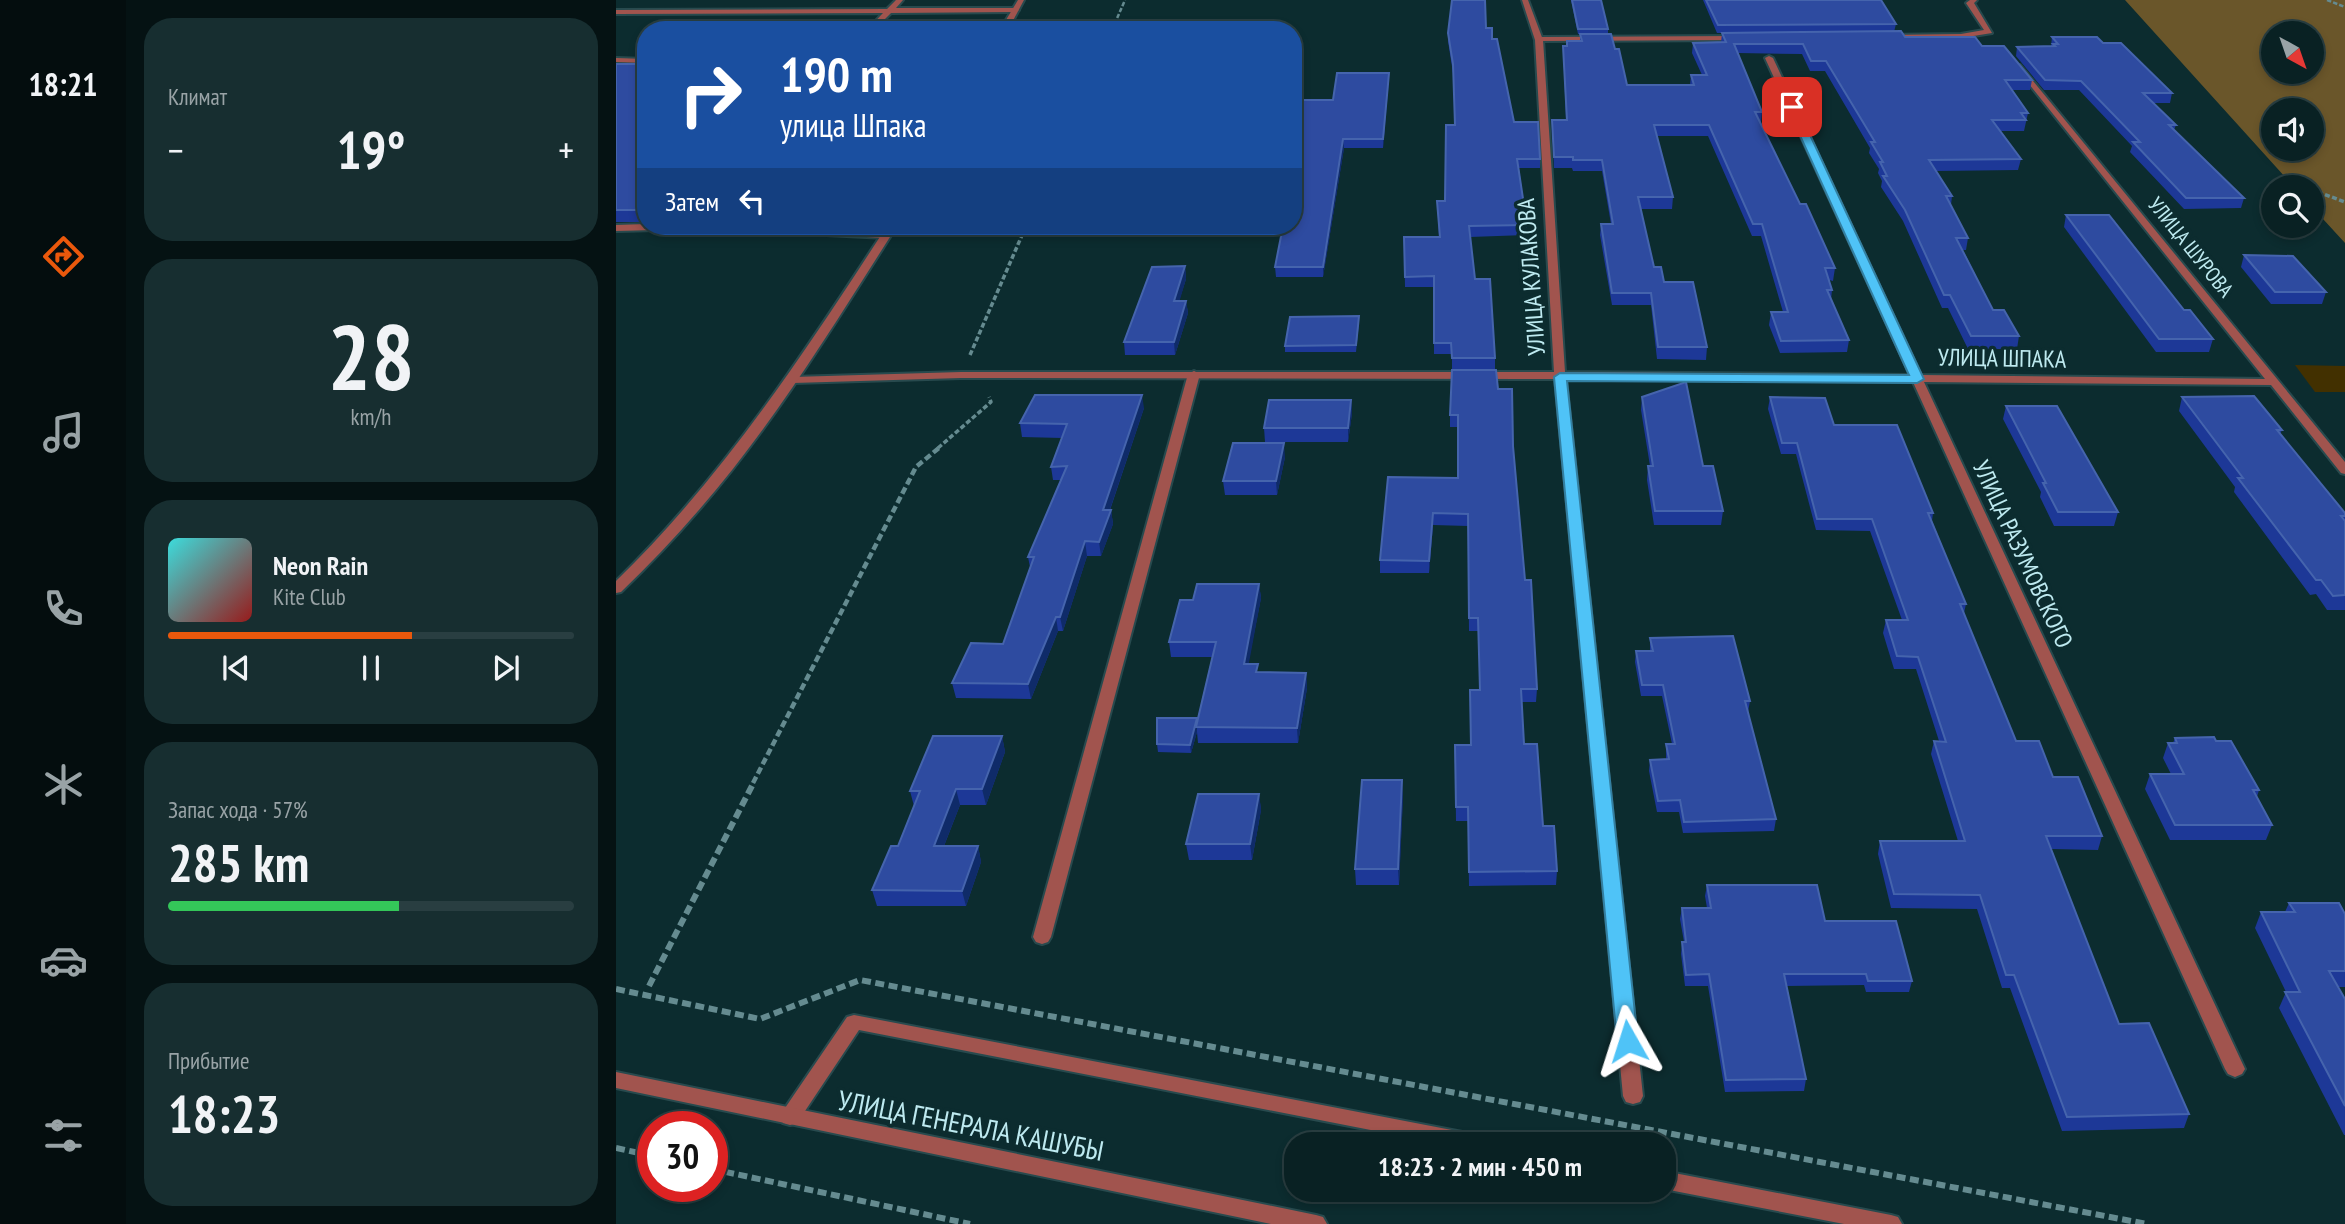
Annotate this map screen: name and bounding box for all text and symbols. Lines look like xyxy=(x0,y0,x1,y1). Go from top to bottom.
north arrow xyxy=(2261,21,2324,84)
map controls xyxy=(2261,21,2324,238)
text: 190 m xyxy=(780,42,893,106)
icon: right xyxy=(665,49,756,140)
text: 18:21 xyxy=(28,63,98,105)
pin xyxy=(1762,77,1822,137)
text: Климат xyxy=(168,82,227,111)
icon: arrive xyxy=(1773,88,1811,126)
button: sound xyxy=(2261,98,2324,161)
text: улица Шпака xyxy=(780,104,927,146)
text: 19° xyxy=(337,116,405,183)
text: − xyxy=(168,125,184,174)
text: + xyxy=(558,125,574,174)
button: search xyxy=(2261,175,2324,238)
icon: left xyxy=(733,182,771,220)
text: Затем xyxy=(665,185,719,218)
street label: УЛИЦА ШУРОВА xyxy=(2142,191,2240,303)
street label: УЛИЦА КУЛАКОВА xyxy=(1510,197,1552,357)
icon: directions xyxy=(39,232,88,281)
text: 28 xyxy=(328,297,415,415)
street label: УЛИЦА ШПАКА xyxy=(1937,341,2067,375)
text: km/h xyxy=(351,402,391,431)
icon: music xyxy=(39,408,88,457)
street label: УЛИЦА РАЗУМОВСКОГО xyxy=(1966,455,2080,653)
text: Neon Rain xyxy=(273,549,368,582)
text: Kite Club xyxy=(273,582,346,611)
icon: phone xyxy=(39,584,88,633)
icon: previous xyxy=(217,649,255,687)
icon: pause xyxy=(352,649,390,687)
icon: next xyxy=(487,649,525,687)
icon: climate xyxy=(39,760,88,809)
text: Запас хода · 57% xyxy=(168,795,308,824)
text: 285 km xyxy=(168,829,309,896)
icon: car xyxy=(39,936,88,985)
position arrow xyxy=(1591,1004,1665,1078)
text: Прибытие xyxy=(168,1046,249,1075)
text: 18:23 xyxy=(168,1080,280,1147)
street label: УЛИЦА ГЕНЕРАЛА КАШУБЫ xyxy=(835,1081,1107,1169)
icon: filters xyxy=(39,1111,88,1160)
speed limit sign: 30 xyxy=(637,1111,728,1202)
text: 18:23 · 2 мин · 450 m xyxy=(1378,1150,1582,1183)

